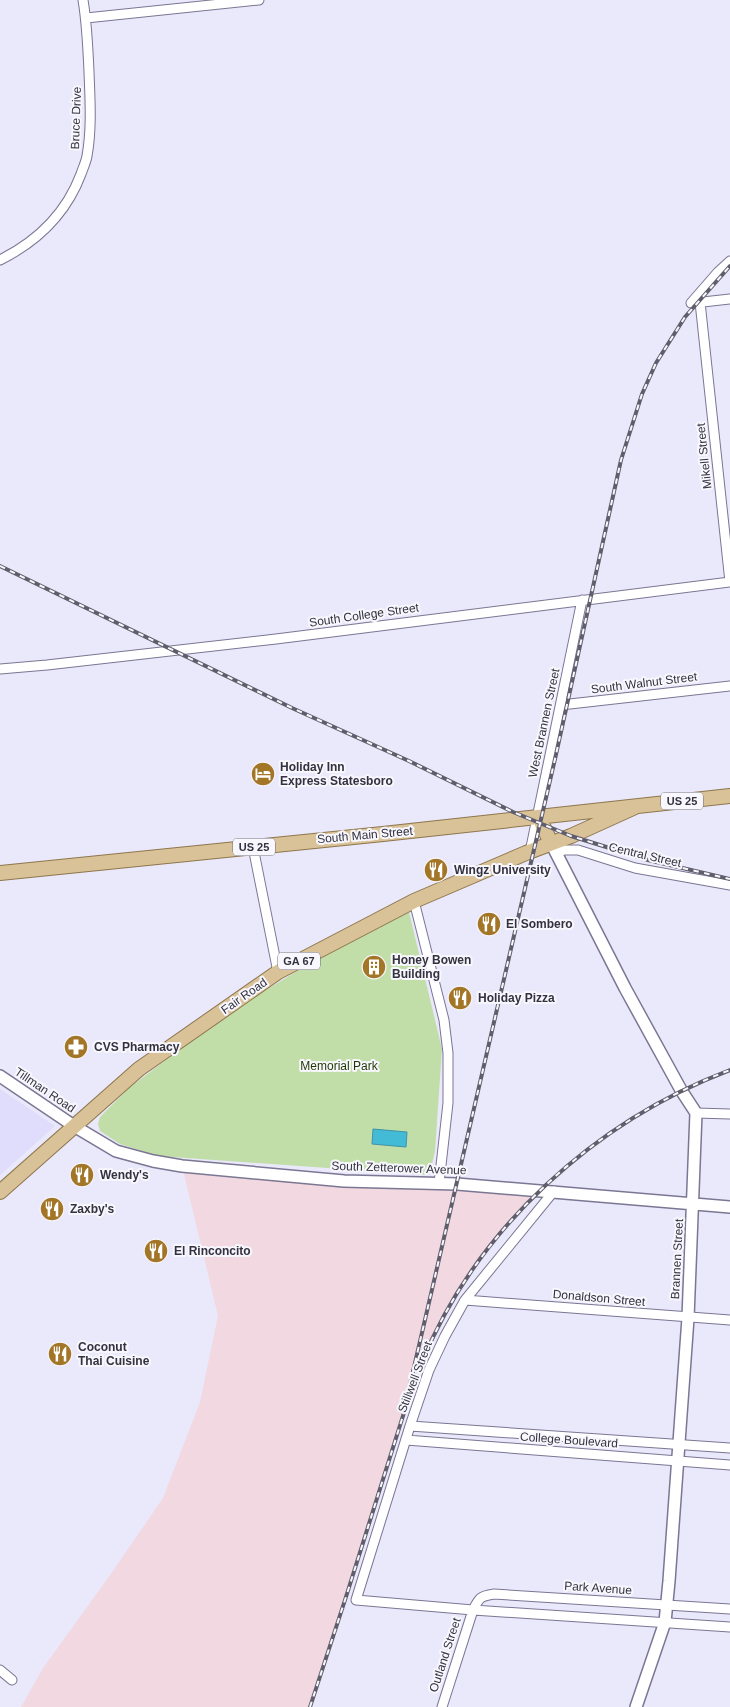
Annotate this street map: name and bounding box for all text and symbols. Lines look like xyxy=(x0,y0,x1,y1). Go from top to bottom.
street label: Bruce Drive xyxy=(68,86,84,150)
street label: Mikell Street xyxy=(694,422,714,490)
street label: South College Street xyxy=(308,600,420,630)
street label: West Brannen Street xyxy=(526,667,563,779)
street label: South Walnut Street xyxy=(590,669,699,696)
place label: Holiday Inn Express Statesboro xyxy=(280,760,393,788)
hotel icon: Holiday Inn Express Statesboro xyxy=(250,761,276,787)
road number: US 25 xyxy=(661,792,703,809)
street label: South Main Street xyxy=(317,824,414,846)
road number: US 25 xyxy=(233,839,275,856)
street label: Central Street xyxy=(607,840,683,870)
restaurant icon: Wingz University xyxy=(423,857,449,883)
place label: Wingz University xyxy=(454,863,551,877)
restaurant icon: El Sombero xyxy=(476,911,502,937)
place label: El Sombero xyxy=(506,917,573,931)
road number: GA 67 xyxy=(278,952,320,969)
place label: Honey Bowen Building xyxy=(392,953,471,981)
building icon: Honey Bowen Building xyxy=(361,954,387,980)
street label: Fair Road xyxy=(218,975,270,1017)
restaurant icon: Holiday Pizza xyxy=(447,985,473,1011)
place label: Holiday Pizza xyxy=(478,991,555,1005)
pharmacy icon: CVS Pharmacy xyxy=(63,1034,89,1060)
place label: CVS Pharmacy xyxy=(94,1040,180,1054)
park label: Memorial Park xyxy=(300,1059,379,1073)
street label: Tillman Road xyxy=(12,1065,78,1115)
street label: South Zetterower Avenue xyxy=(331,1159,467,1177)
restaurant icon: Wendy's xyxy=(69,1162,95,1188)
place label: Wendy's xyxy=(100,1168,149,1182)
restaurant icon: Zaxby's xyxy=(39,1196,65,1222)
place label: Zaxby's xyxy=(70,1202,115,1216)
street label: Brannen Street xyxy=(668,1218,686,1300)
restaurant icon: El Rinconcito xyxy=(143,1238,169,1264)
place label: El Rinconcito xyxy=(174,1244,251,1258)
street label: Donaldson Street xyxy=(552,1287,646,1309)
street label: Stillwell Street xyxy=(395,1339,435,1415)
place label: Coconut Thai Cuisine xyxy=(78,1340,150,1368)
restaurant icon: Coconut Thai Cuisine xyxy=(47,1341,73,1367)
street label: College Boulevard xyxy=(520,1430,618,1450)
street label: Park Avenue xyxy=(564,1579,633,1597)
street label: Outland Street xyxy=(426,1615,464,1694)

